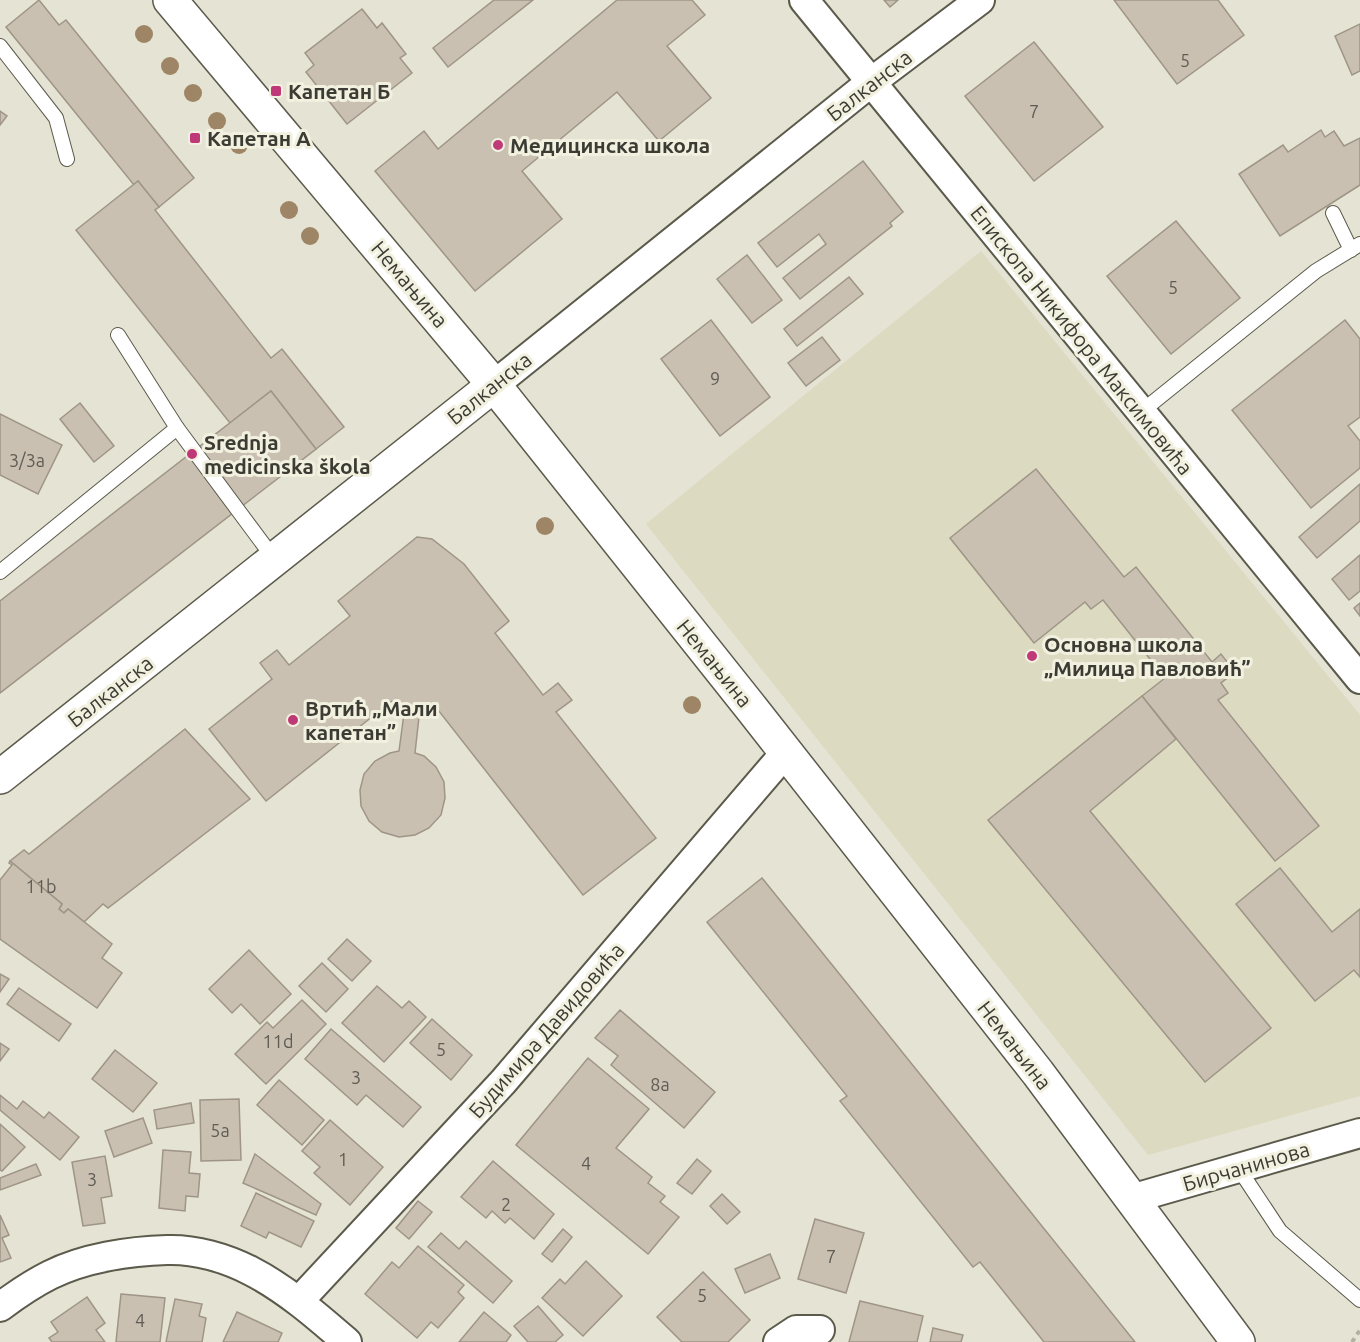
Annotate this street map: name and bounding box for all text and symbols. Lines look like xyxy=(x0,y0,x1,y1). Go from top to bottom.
street label: Балканска xyxy=(822,44,916,126)
house number: 5 xyxy=(1180,50,1190,70)
place label: Капетан Б xyxy=(288,79,391,103)
marker: Капетан Б xyxy=(269,84,283,98)
house number: 7 xyxy=(1029,101,1039,121)
place label: Капетан А xyxy=(207,126,311,150)
marker: Капетан А xyxy=(188,131,202,145)
place label: Медицинска школа xyxy=(510,133,710,157)
marker: Медицинска школа xyxy=(491,138,505,152)
street label: Епископа Никифора Максимовића xyxy=(966,201,1198,479)
street label: Немањина xyxy=(367,236,453,332)
house number: 5 xyxy=(1168,277,1178,297)
street label: Балканска xyxy=(442,347,536,429)
house number: 9 xyxy=(710,368,720,388)
place label: Srednja medicinska škola xyxy=(204,430,371,478)
marker: Srednja medicinska škola xyxy=(185,447,199,461)
house number: 3/3a xyxy=(9,450,45,470)
street label: Немањина xyxy=(672,614,758,712)
place label: Основна школа „Милица Павловић” xyxy=(1044,632,1251,680)
marker: Основна школа „Милица Павловић” xyxy=(1025,649,1039,663)
street label: Балканска xyxy=(63,650,157,732)
place label: Вртић „Мали капетан” xyxy=(305,696,438,744)
marker: Вртић „Мали капетан” xyxy=(286,713,300,727)
house number: 11b xyxy=(26,876,56,896)
street label: Будимира Давидовића xyxy=(463,938,629,1122)
street label: Немањина xyxy=(973,996,1057,1094)
house number: 11d xyxy=(263,1031,293,1051)
house number: 5 xyxy=(436,1039,446,1059)
house number: 3 xyxy=(351,1067,361,1087)
house number: 8a xyxy=(650,1074,670,1094)
house number: 5a xyxy=(210,1120,230,1140)
street label: Бирчанинова xyxy=(1180,1136,1312,1196)
house number: 1 xyxy=(338,1149,348,1169)
house number: 4 xyxy=(581,1153,591,1173)
house number: 3 xyxy=(87,1169,97,1189)
house number: 2 xyxy=(501,1194,511,1214)
house number: 7 xyxy=(826,1246,836,1266)
house number: 5 xyxy=(697,1285,707,1305)
house number: 4 xyxy=(135,1310,145,1330)

